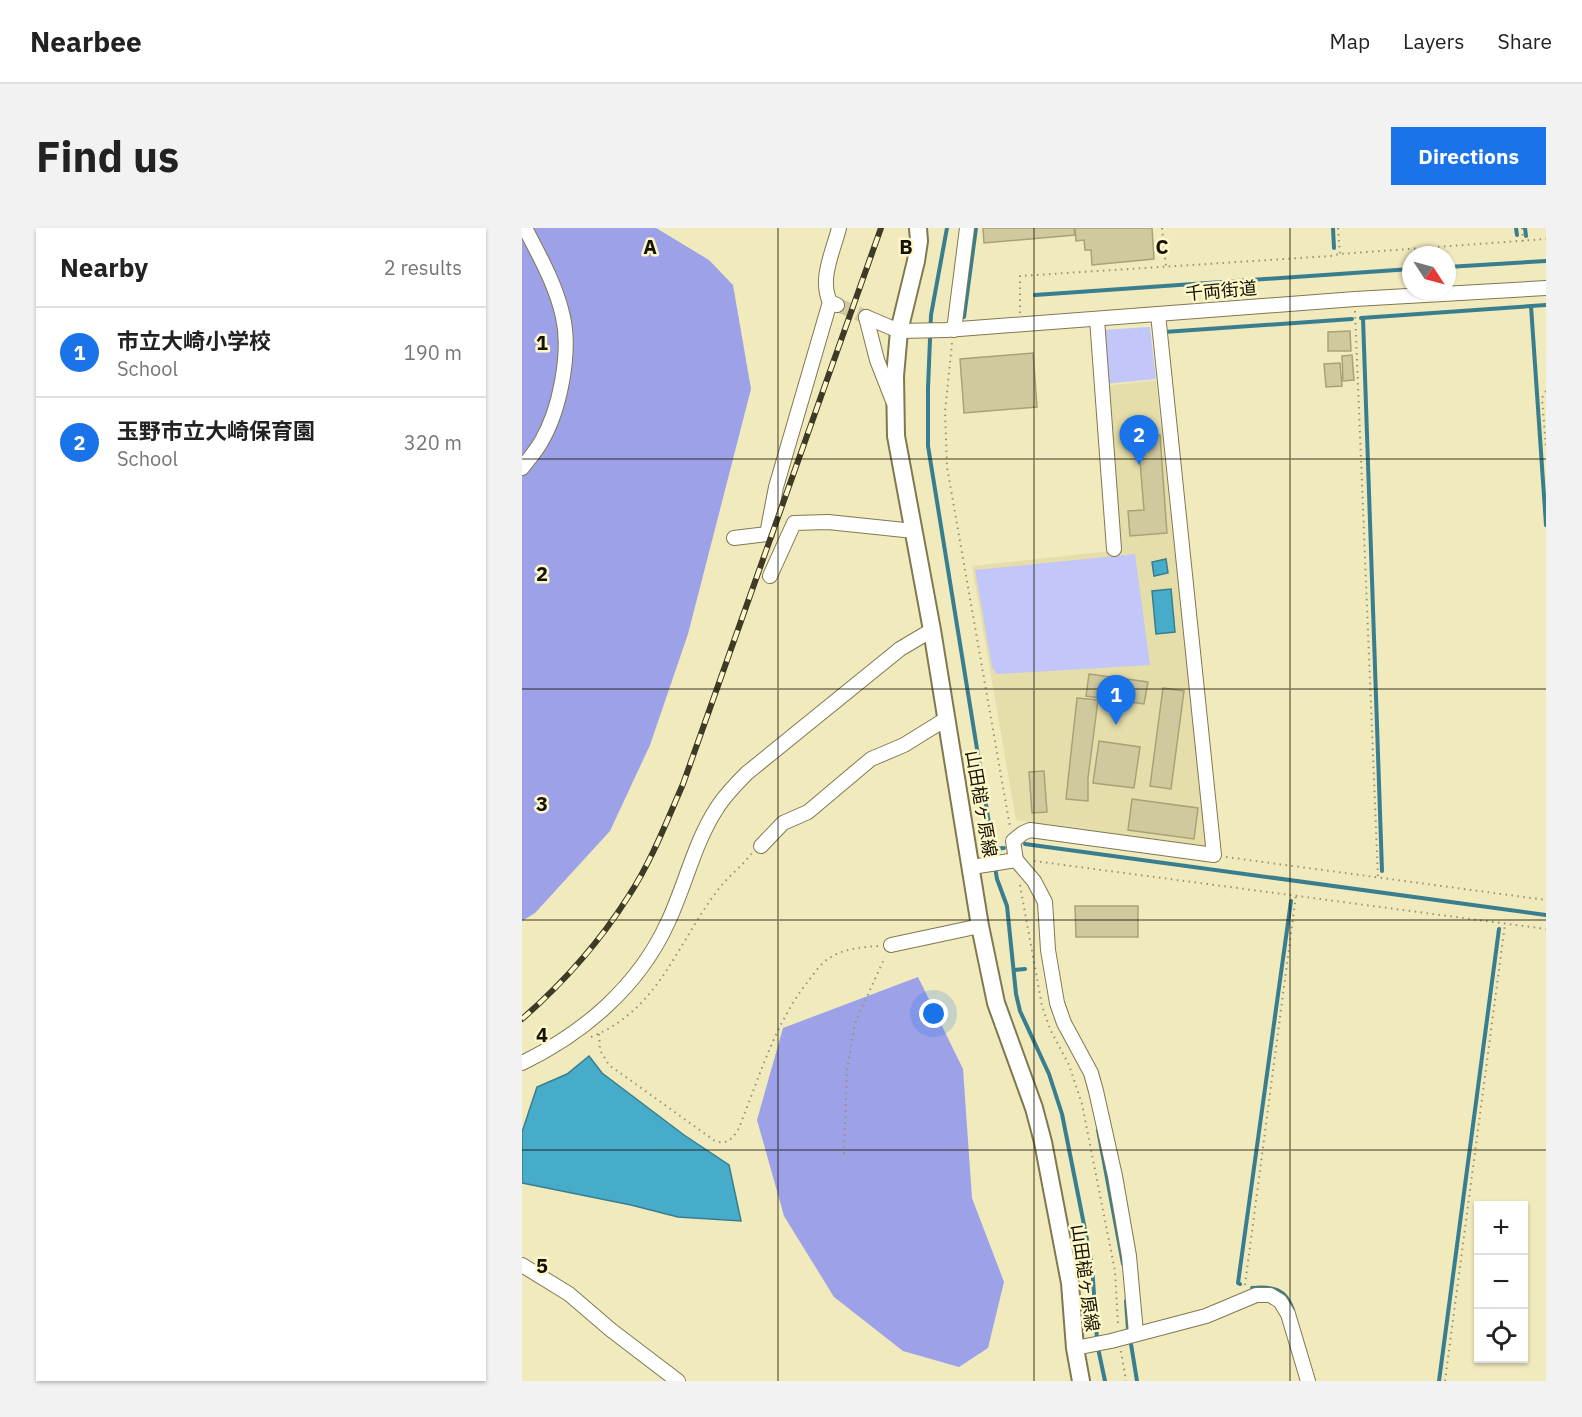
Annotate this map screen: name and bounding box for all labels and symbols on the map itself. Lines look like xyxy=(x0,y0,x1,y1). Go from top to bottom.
text: A xyxy=(643,233,657,260)
text: B xyxy=(899,233,913,260)
text: C xyxy=(1155,233,1169,260)
north arrow xyxy=(1402,246,1456,300)
street label: 千両街道 xyxy=(1184,276,1258,305)
text: 1 xyxy=(536,329,548,356)
pin: 2 xyxy=(1120,416,1158,465)
text: 2 xyxy=(536,560,548,587)
pin: 1 xyxy=(1096,676,1136,725)
street label: 山田槌ヶ原線 xyxy=(961,749,1002,859)
text: 3 xyxy=(536,790,548,817)
your location xyxy=(919,999,948,1028)
text: 4 xyxy=(536,1021,548,1048)
street label: 山田槌ヶ原線 xyxy=(1067,1223,1104,1333)
text: 5 xyxy=(536,1252,548,1279)

